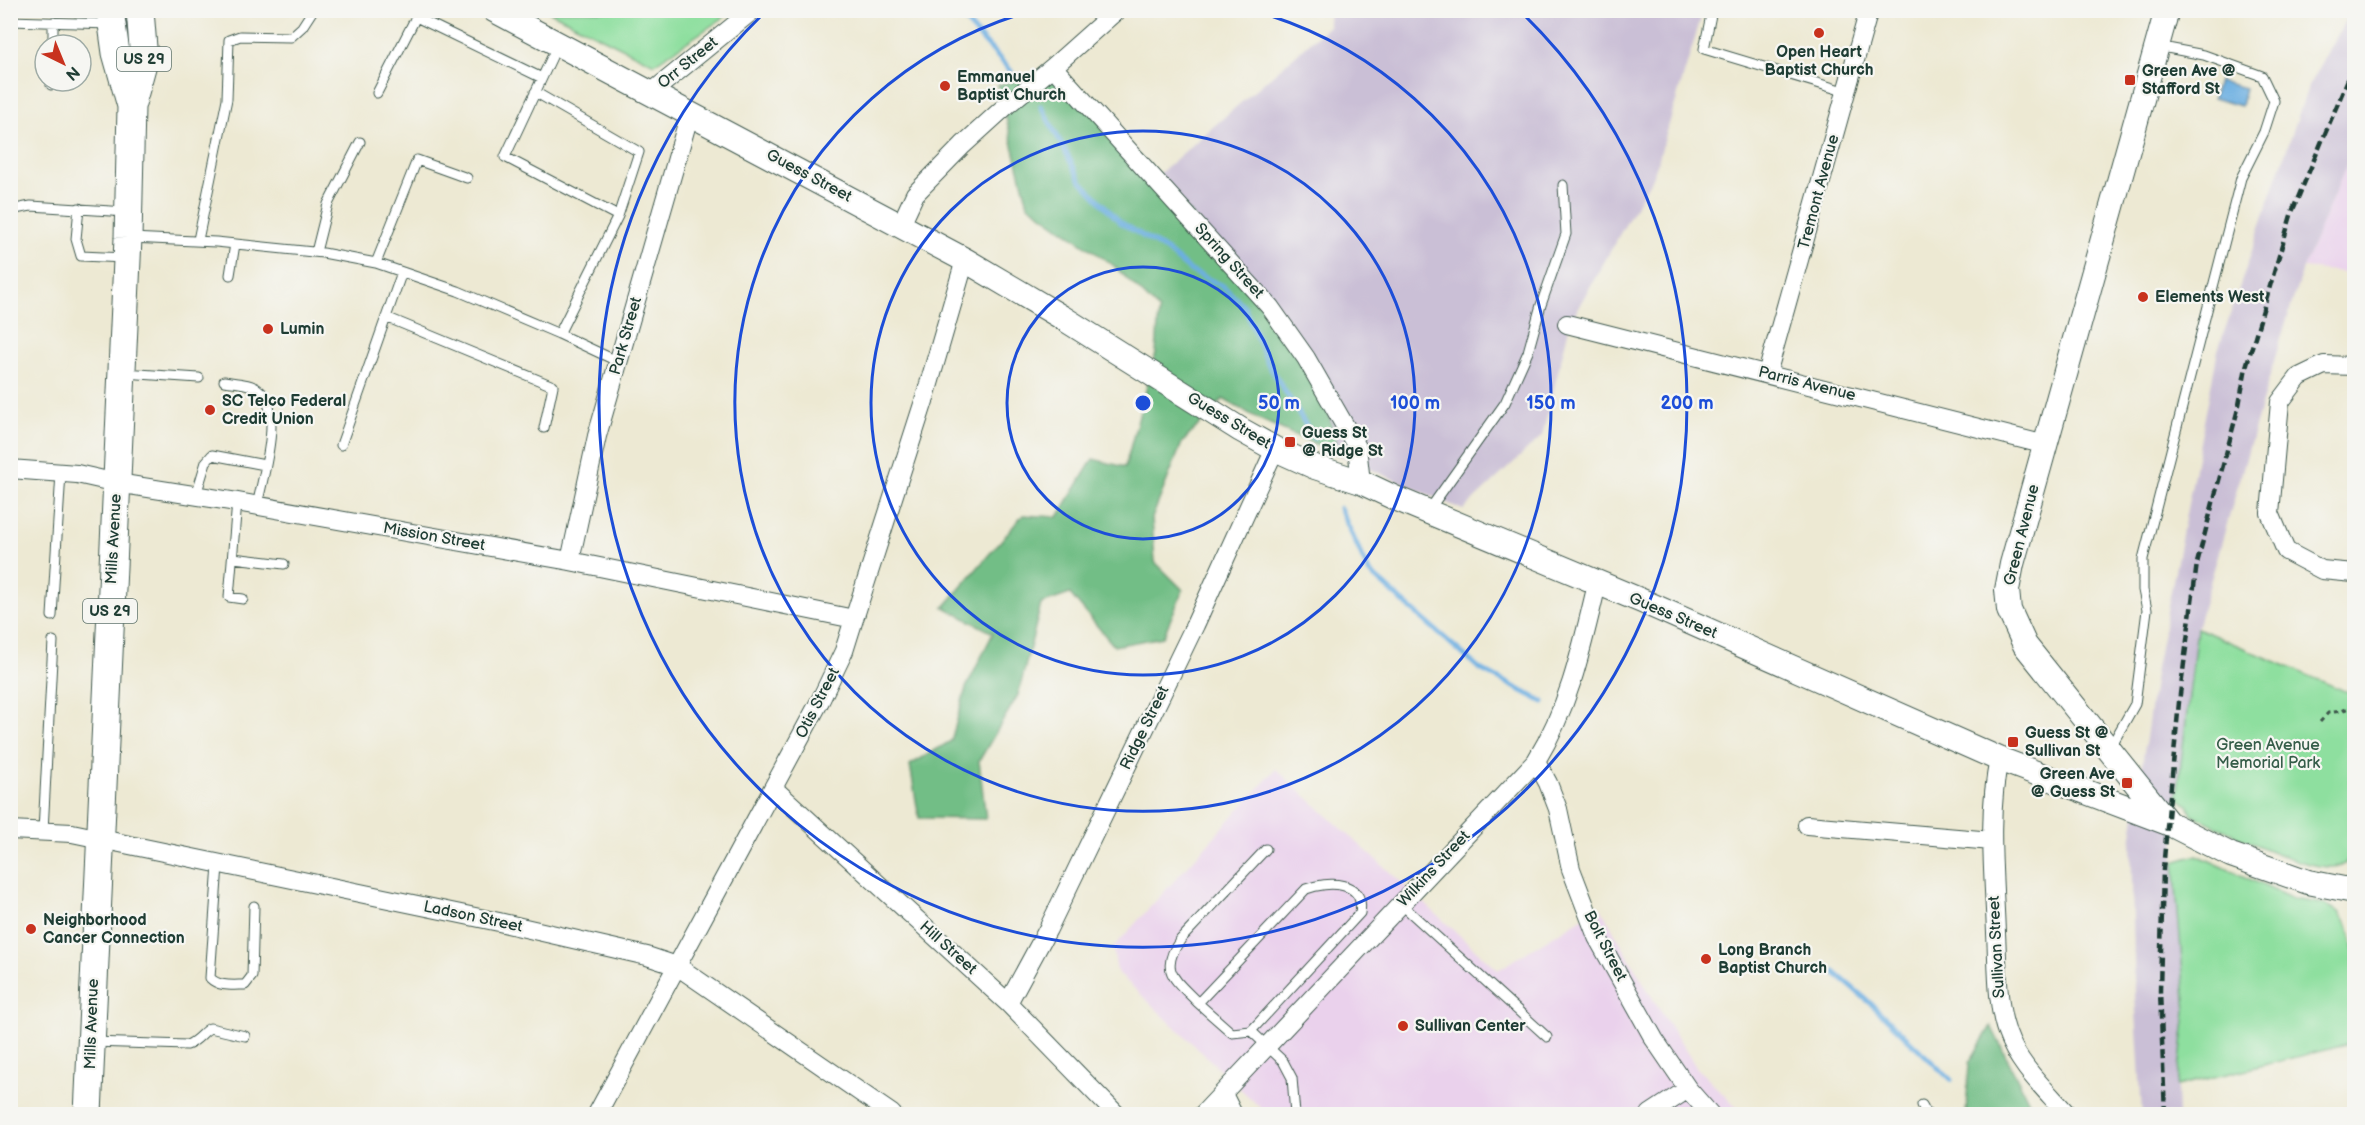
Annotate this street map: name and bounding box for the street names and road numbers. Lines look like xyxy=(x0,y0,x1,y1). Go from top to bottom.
street label: Orr Street xyxy=(654,33,722,93)
road number: US 29 xyxy=(117,47,171,71)
street label: Tremont Avenue xyxy=(1795,132,1844,251)
street label: Guess Street xyxy=(763,146,855,207)
street label: Spring Street xyxy=(1190,219,1268,303)
street label: Park Street xyxy=(606,295,646,377)
street label: Parris Avenue xyxy=(1756,363,1858,405)
street label: Guess Street xyxy=(1184,389,1274,453)
street label: Green Avenue xyxy=(2000,482,2044,588)
street label: Mills Avenue xyxy=(102,493,126,585)
street label: Mission Street xyxy=(382,519,487,555)
street label: Guess Street xyxy=(1626,589,1720,643)
road number: US 29 xyxy=(83,599,137,623)
street label: Otis Street xyxy=(792,664,844,741)
street label: Ridge Street xyxy=(1117,683,1174,773)
street label: Wilkins Street xyxy=(1394,827,1474,911)
street label: Sullivan Street xyxy=(1985,895,2009,999)
street label: Ladson Street xyxy=(422,897,524,937)
street label: Bolt Street xyxy=(1579,908,1631,984)
street label: Hill Street xyxy=(915,917,981,979)
street label: Mills Avenue xyxy=(81,978,103,1070)

